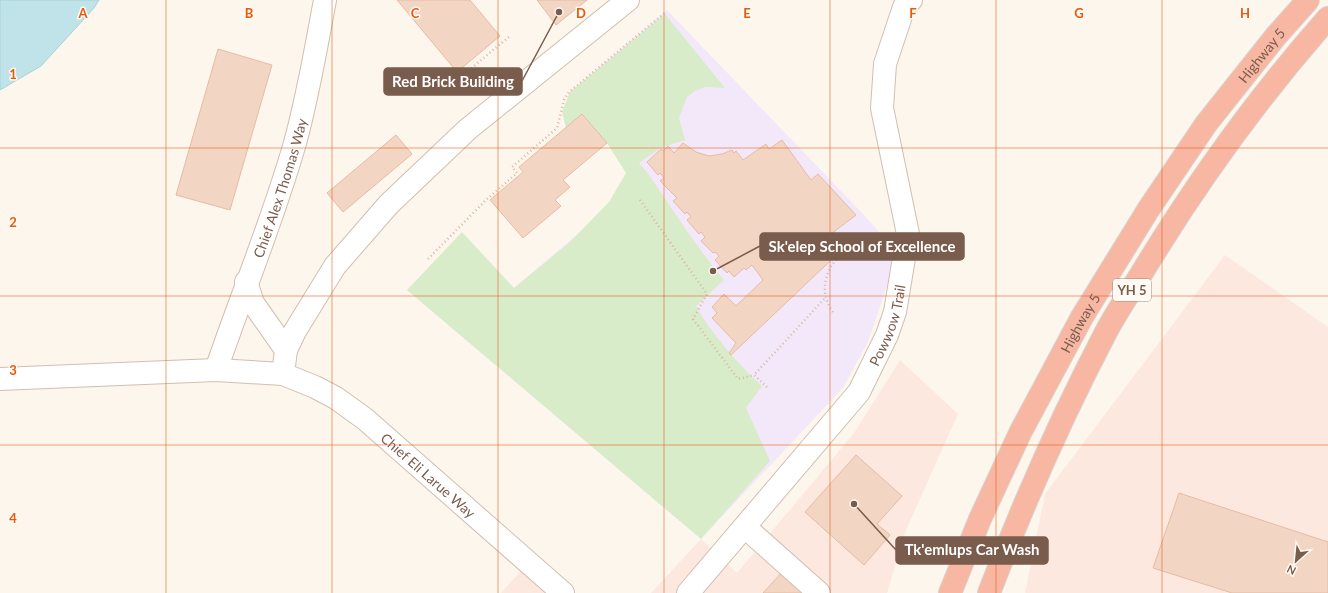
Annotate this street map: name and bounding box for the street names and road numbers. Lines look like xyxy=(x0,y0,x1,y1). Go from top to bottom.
street label: Highway 5 xyxy=(1234,24,1288,86)
street label: Chief Alex Thomas Way xyxy=(249,116,310,260)
road number: YH 5 xyxy=(1113,279,1151,301)
street label: Powwow Trail xyxy=(865,283,908,368)
street label: Highway 5 xyxy=(1056,290,1103,355)
street label: Chief Eli Larue Way xyxy=(378,429,480,521)

